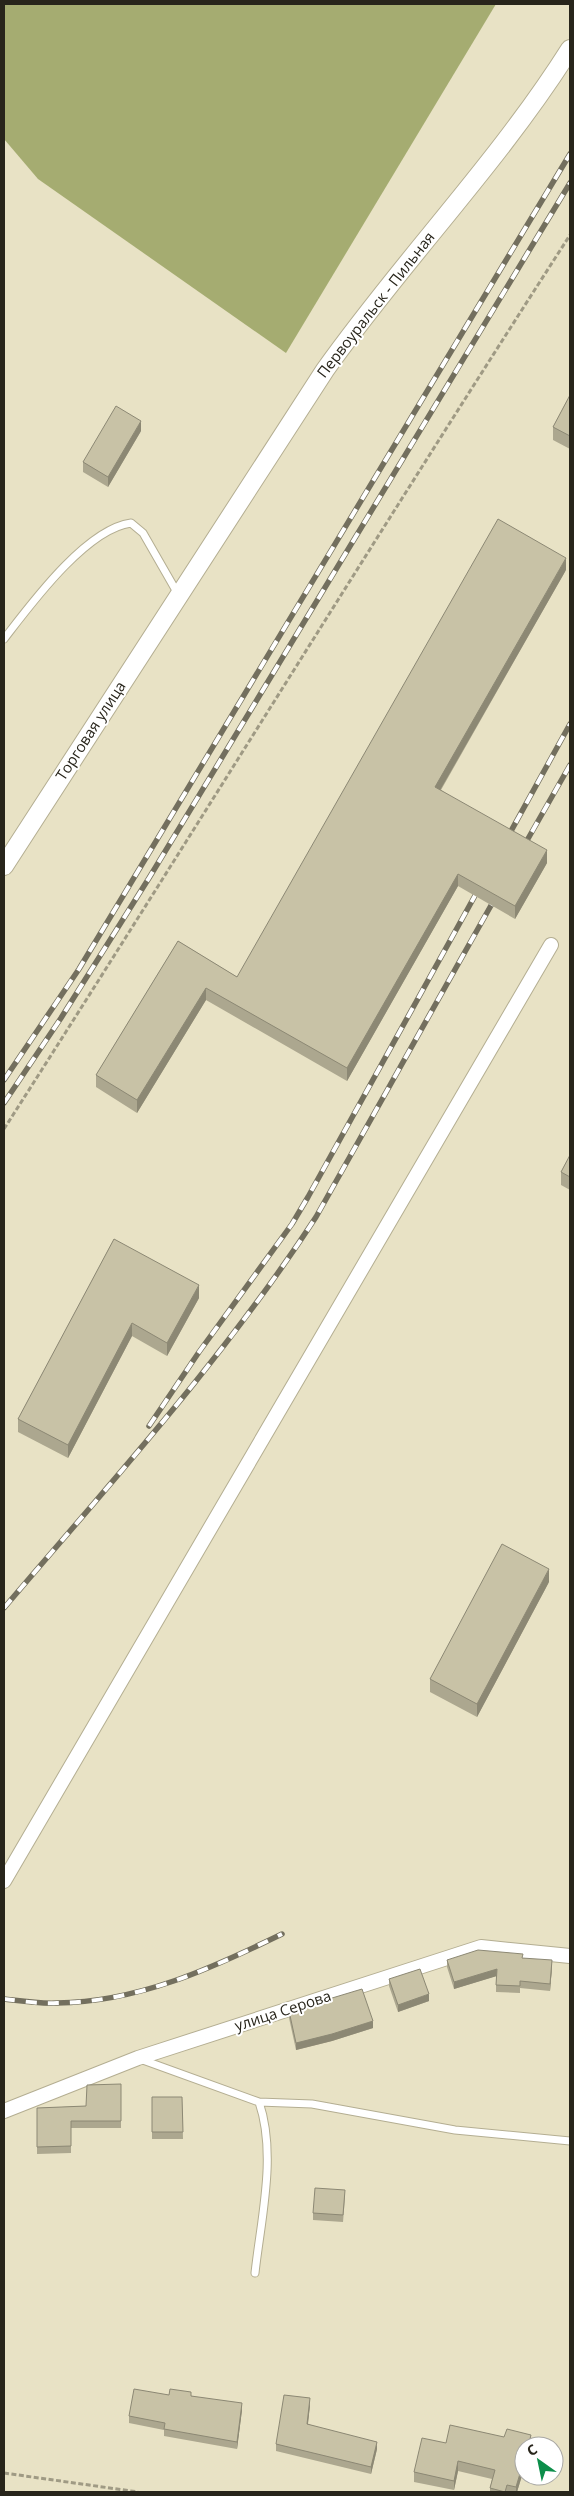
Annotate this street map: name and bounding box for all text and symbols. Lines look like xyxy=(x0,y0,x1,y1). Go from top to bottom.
street label: Первоуральск - Пильная xyxy=(312,227,439,382)
street label: Торговая улица xyxy=(51,677,130,784)
street label: улица Серова xyxy=(232,1985,333,2035)
north arrow xyxy=(514,2436,564,2486)
text: С xyxy=(523,2439,541,2460)

